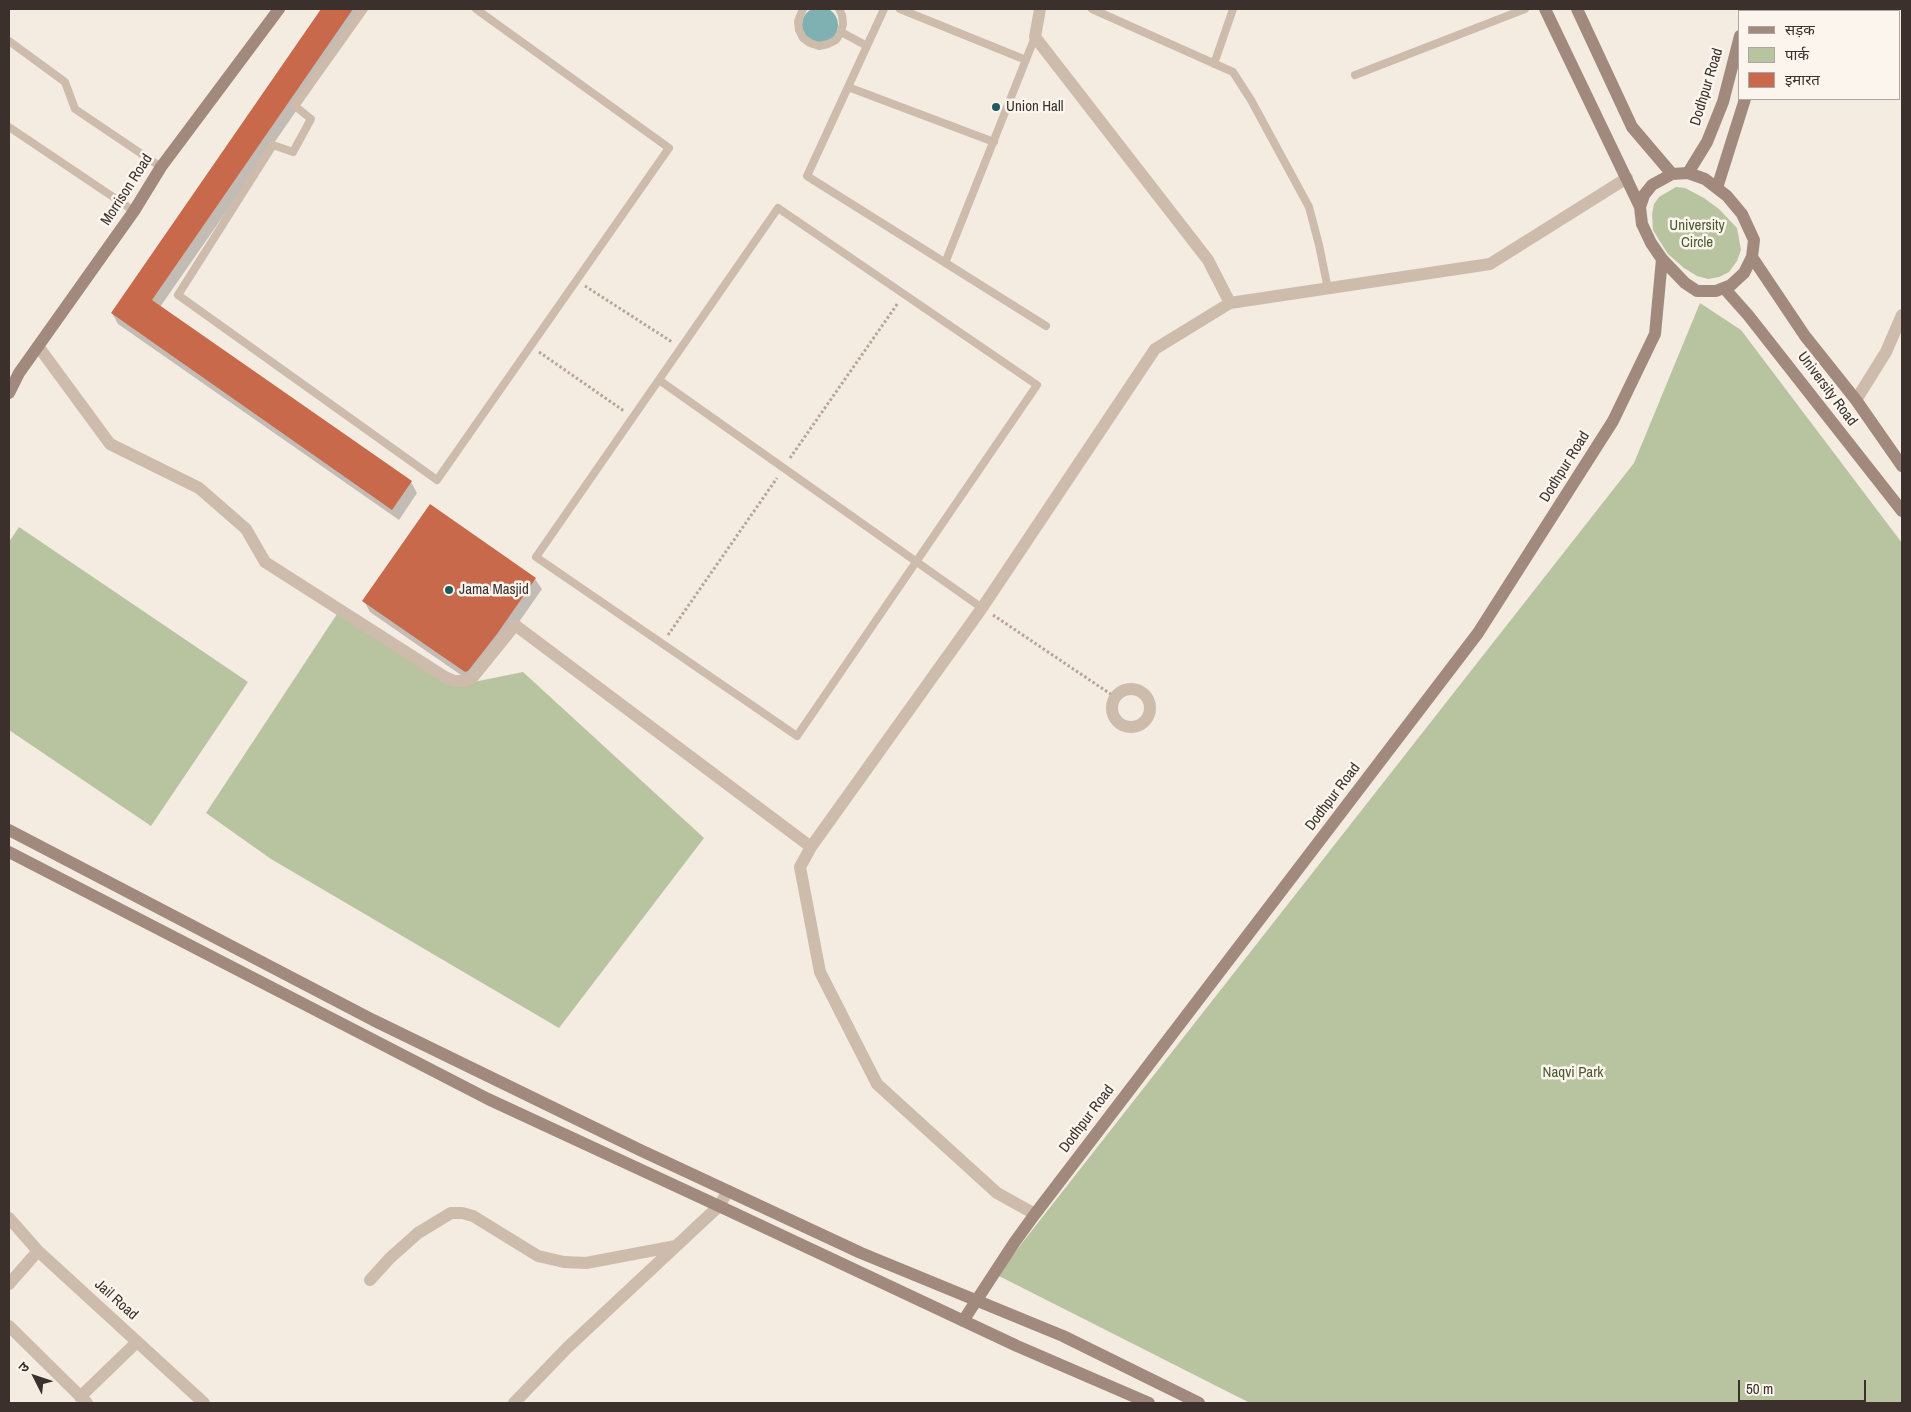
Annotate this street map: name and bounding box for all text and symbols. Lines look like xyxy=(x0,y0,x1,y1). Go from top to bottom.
legend xyxy=(1738,10,1901,100)
text: सड़क xyxy=(1785,19,1815,40)
text: पार्क xyxy=(1785,44,1809,65)
street label: Dodhpur Road xyxy=(1687,46,1727,128)
text: इमारत xyxy=(1785,69,1820,90)
place label: Union Hall xyxy=(1006,98,1063,116)
marker: Union Hall xyxy=(990,101,1002,113)
street label: Morrison Road xyxy=(97,151,157,229)
park label: University Circle xyxy=(1669,217,1725,252)
street label: University Road xyxy=(1793,348,1861,430)
street label: Dodhpur Road xyxy=(1536,428,1594,506)
place label: Jama Masjid xyxy=(459,581,529,599)
marker: Jama Masjid xyxy=(443,584,455,596)
street label: Dodhpur Road xyxy=(1302,760,1364,834)
park label: Naqvi Park xyxy=(1543,1064,1603,1082)
street label: Dodhpur Road xyxy=(1056,1082,1118,1156)
street label: Jail Road xyxy=(91,1276,141,1324)
north arrow xyxy=(10,1352,60,1402)
text: उ xyxy=(14,1358,33,1376)
scale bar xyxy=(1741,1370,1868,1402)
text: 50 m xyxy=(1746,1378,1773,1399)

